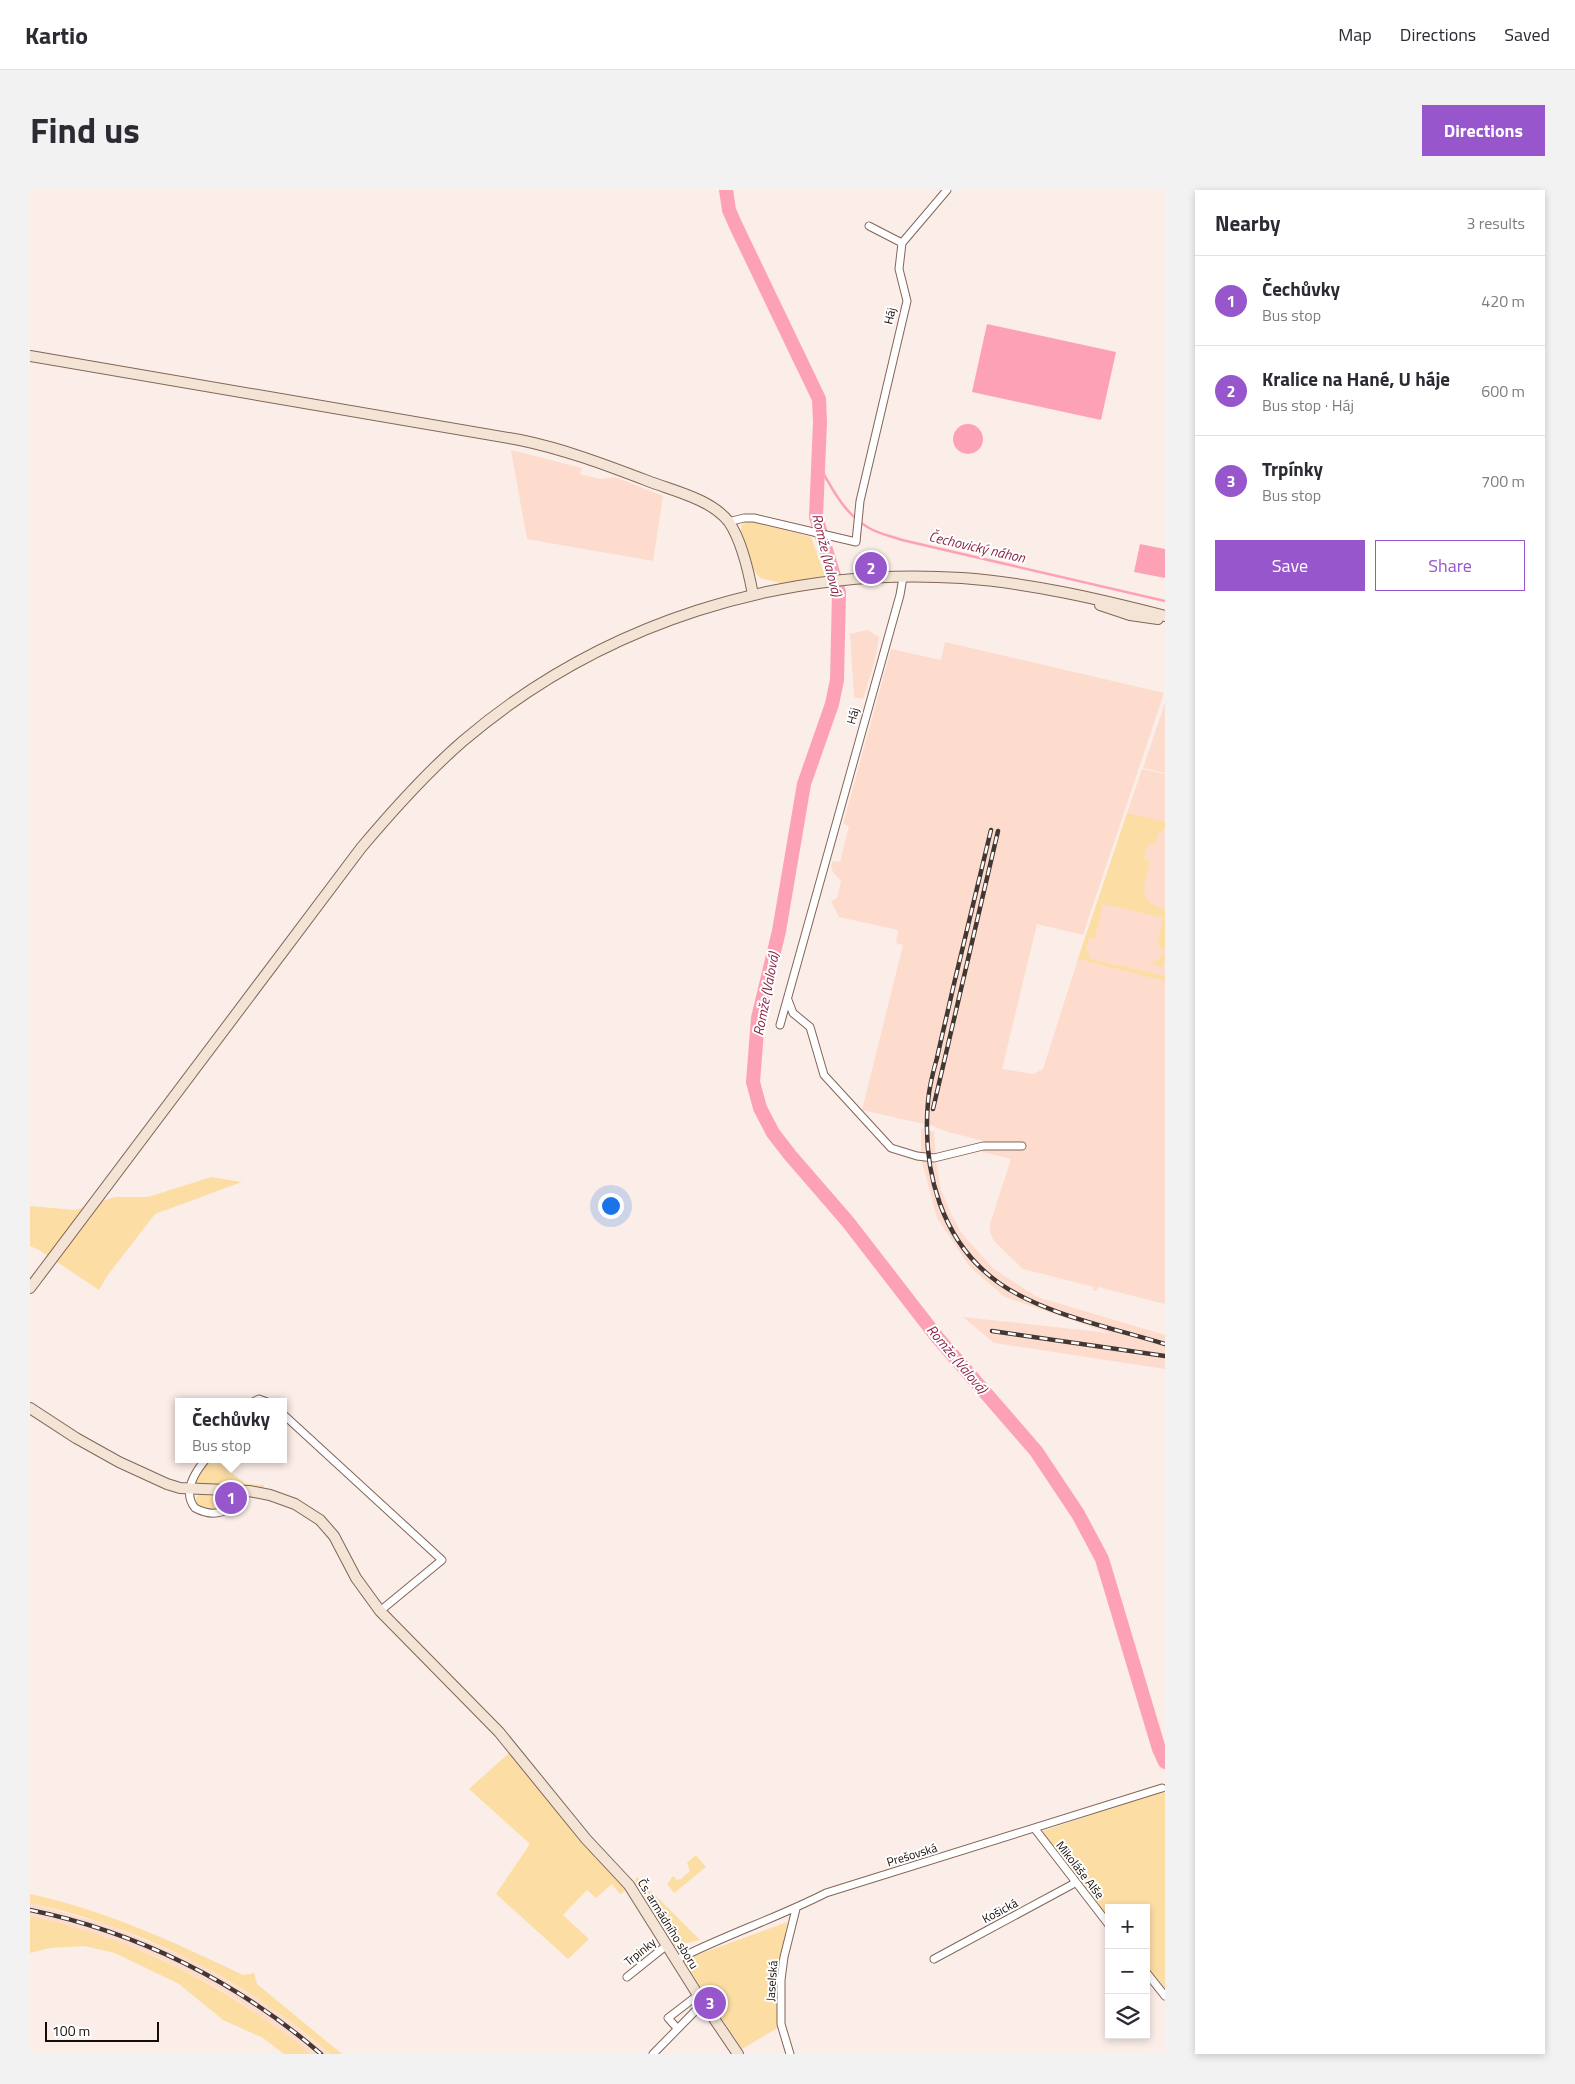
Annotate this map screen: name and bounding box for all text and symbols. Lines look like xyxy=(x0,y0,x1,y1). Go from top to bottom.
text: Kartio xyxy=(25,17,88,53)
text: Map xyxy=(1338,21,1372,48)
text: Directions xyxy=(1400,21,1476,48)
text: Saved xyxy=(1504,21,1550,48)
text: Find us xyxy=(30,103,140,157)
button: Directions xyxy=(1422,105,1545,156)
text: Nearby xyxy=(1215,207,1280,239)
text: 3 results xyxy=(1466,211,1525,235)
text: Čechůvky xyxy=(1262,274,1340,303)
text: 1 xyxy=(1227,289,1235,313)
text: 420 m xyxy=(1481,289,1525,313)
text: Bus stop xyxy=(1262,303,1321,327)
street label: Háj xyxy=(878,306,901,326)
text: Kralice na Hané, U háje xyxy=(1262,364,1450,393)
text: 2 xyxy=(1227,379,1235,403)
text: 600 m xyxy=(1481,379,1525,403)
text: Bus stop · Háj xyxy=(1262,393,1354,417)
text: Trpínky xyxy=(1262,454,1323,483)
text: 3 xyxy=(1227,469,1235,493)
text: 700 m xyxy=(1481,469,1525,493)
text: Bus stop xyxy=(1262,483,1321,507)
water label: Romže (Valová) xyxy=(807,511,848,600)
water label: Čechovický náhon xyxy=(927,525,1028,568)
button: Save xyxy=(1215,540,1365,591)
button: Share xyxy=(1375,540,1525,591)
pin: 2 xyxy=(855,549,887,587)
street label: Háj xyxy=(841,705,864,726)
water label: Romže (Valová) xyxy=(747,949,784,1037)
your location xyxy=(598,1193,624,1219)
water label: Romže (Valová) xyxy=(922,1320,994,1399)
popup xyxy=(175,1398,287,1463)
text: Čechůvky xyxy=(192,1404,270,1433)
text: Bus stop xyxy=(192,1433,251,1457)
pin: 1 xyxy=(215,1479,247,1517)
street label: Mikoláše Alše xyxy=(1052,1837,1109,1903)
street label: Prešovská xyxy=(884,1838,940,1871)
street label: Čs. armádního sboru xyxy=(633,1875,704,1973)
street label: Košická xyxy=(978,1893,1021,1928)
map controls xyxy=(1105,1904,1150,2039)
button: + xyxy=(1105,1904,1150,1949)
street label: Trpinky xyxy=(620,1933,660,1970)
button: − xyxy=(1105,1949,1150,1994)
street label: Jaselská xyxy=(761,1960,782,2002)
pin: 3 xyxy=(694,1984,726,2022)
button: layers xyxy=(1105,1994,1150,2039)
scale bar xyxy=(45,2019,159,2042)
text: 100 m xyxy=(52,2020,90,2041)

